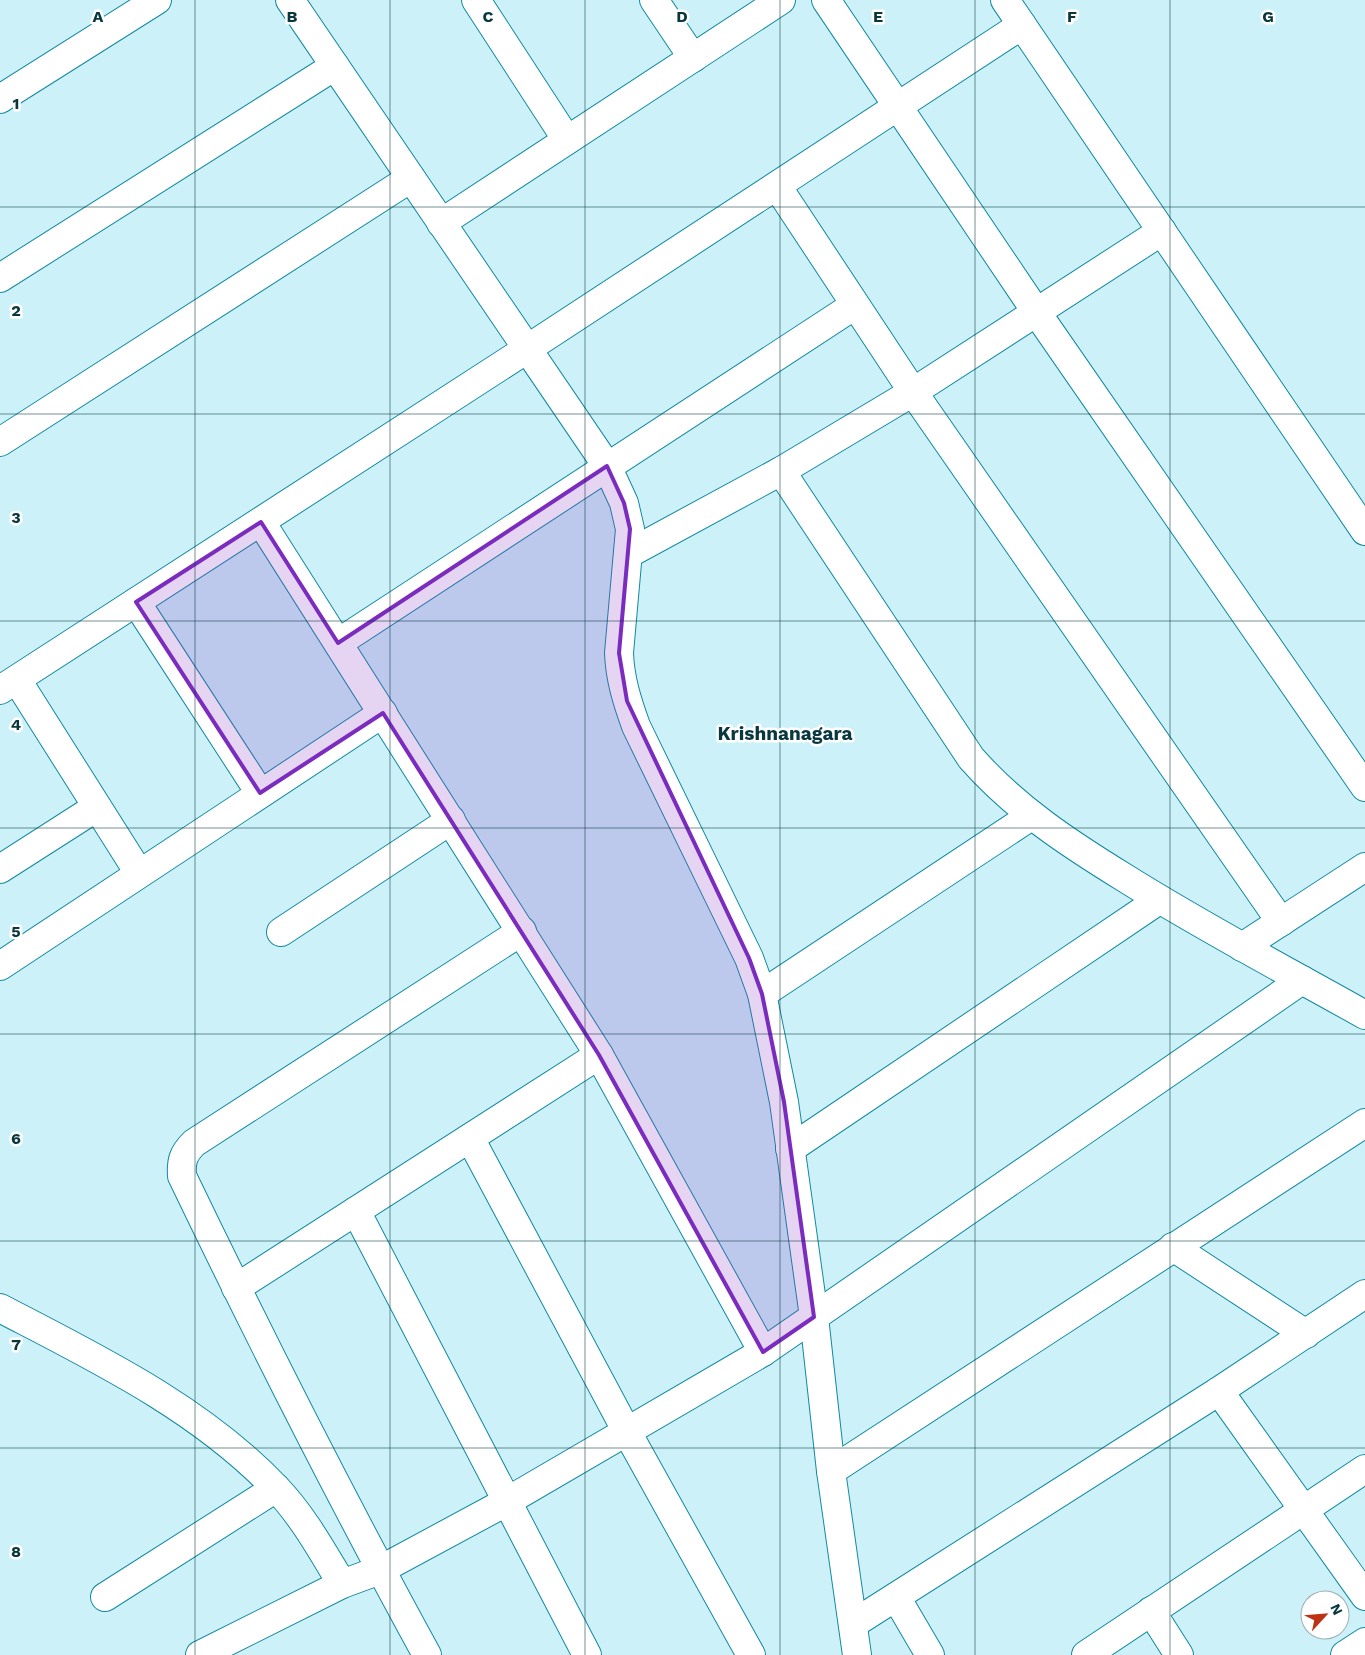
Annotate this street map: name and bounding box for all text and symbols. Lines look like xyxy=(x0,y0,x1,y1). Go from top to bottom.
text: A xyxy=(93,7,104,26)
text: B xyxy=(287,7,298,26)
text: C xyxy=(483,7,494,26)
text: D xyxy=(676,7,688,26)
text: E xyxy=(873,7,883,26)
text: F xyxy=(1067,7,1077,26)
text: G xyxy=(1262,7,1274,26)
text: 1 xyxy=(13,94,19,113)
text: 2 xyxy=(11,301,21,320)
text: 3 xyxy=(11,508,21,527)
text: 4 xyxy=(11,715,21,734)
district label: Krishnanagara xyxy=(717,722,853,745)
text: 5 xyxy=(11,922,21,941)
text: 6 xyxy=(11,1129,21,1148)
text: 7 xyxy=(11,1335,21,1354)
text: 8 xyxy=(11,1542,21,1561)
north arrow xyxy=(1300,1590,1350,1640)
text: N xyxy=(1327,1601,1346,1617)

